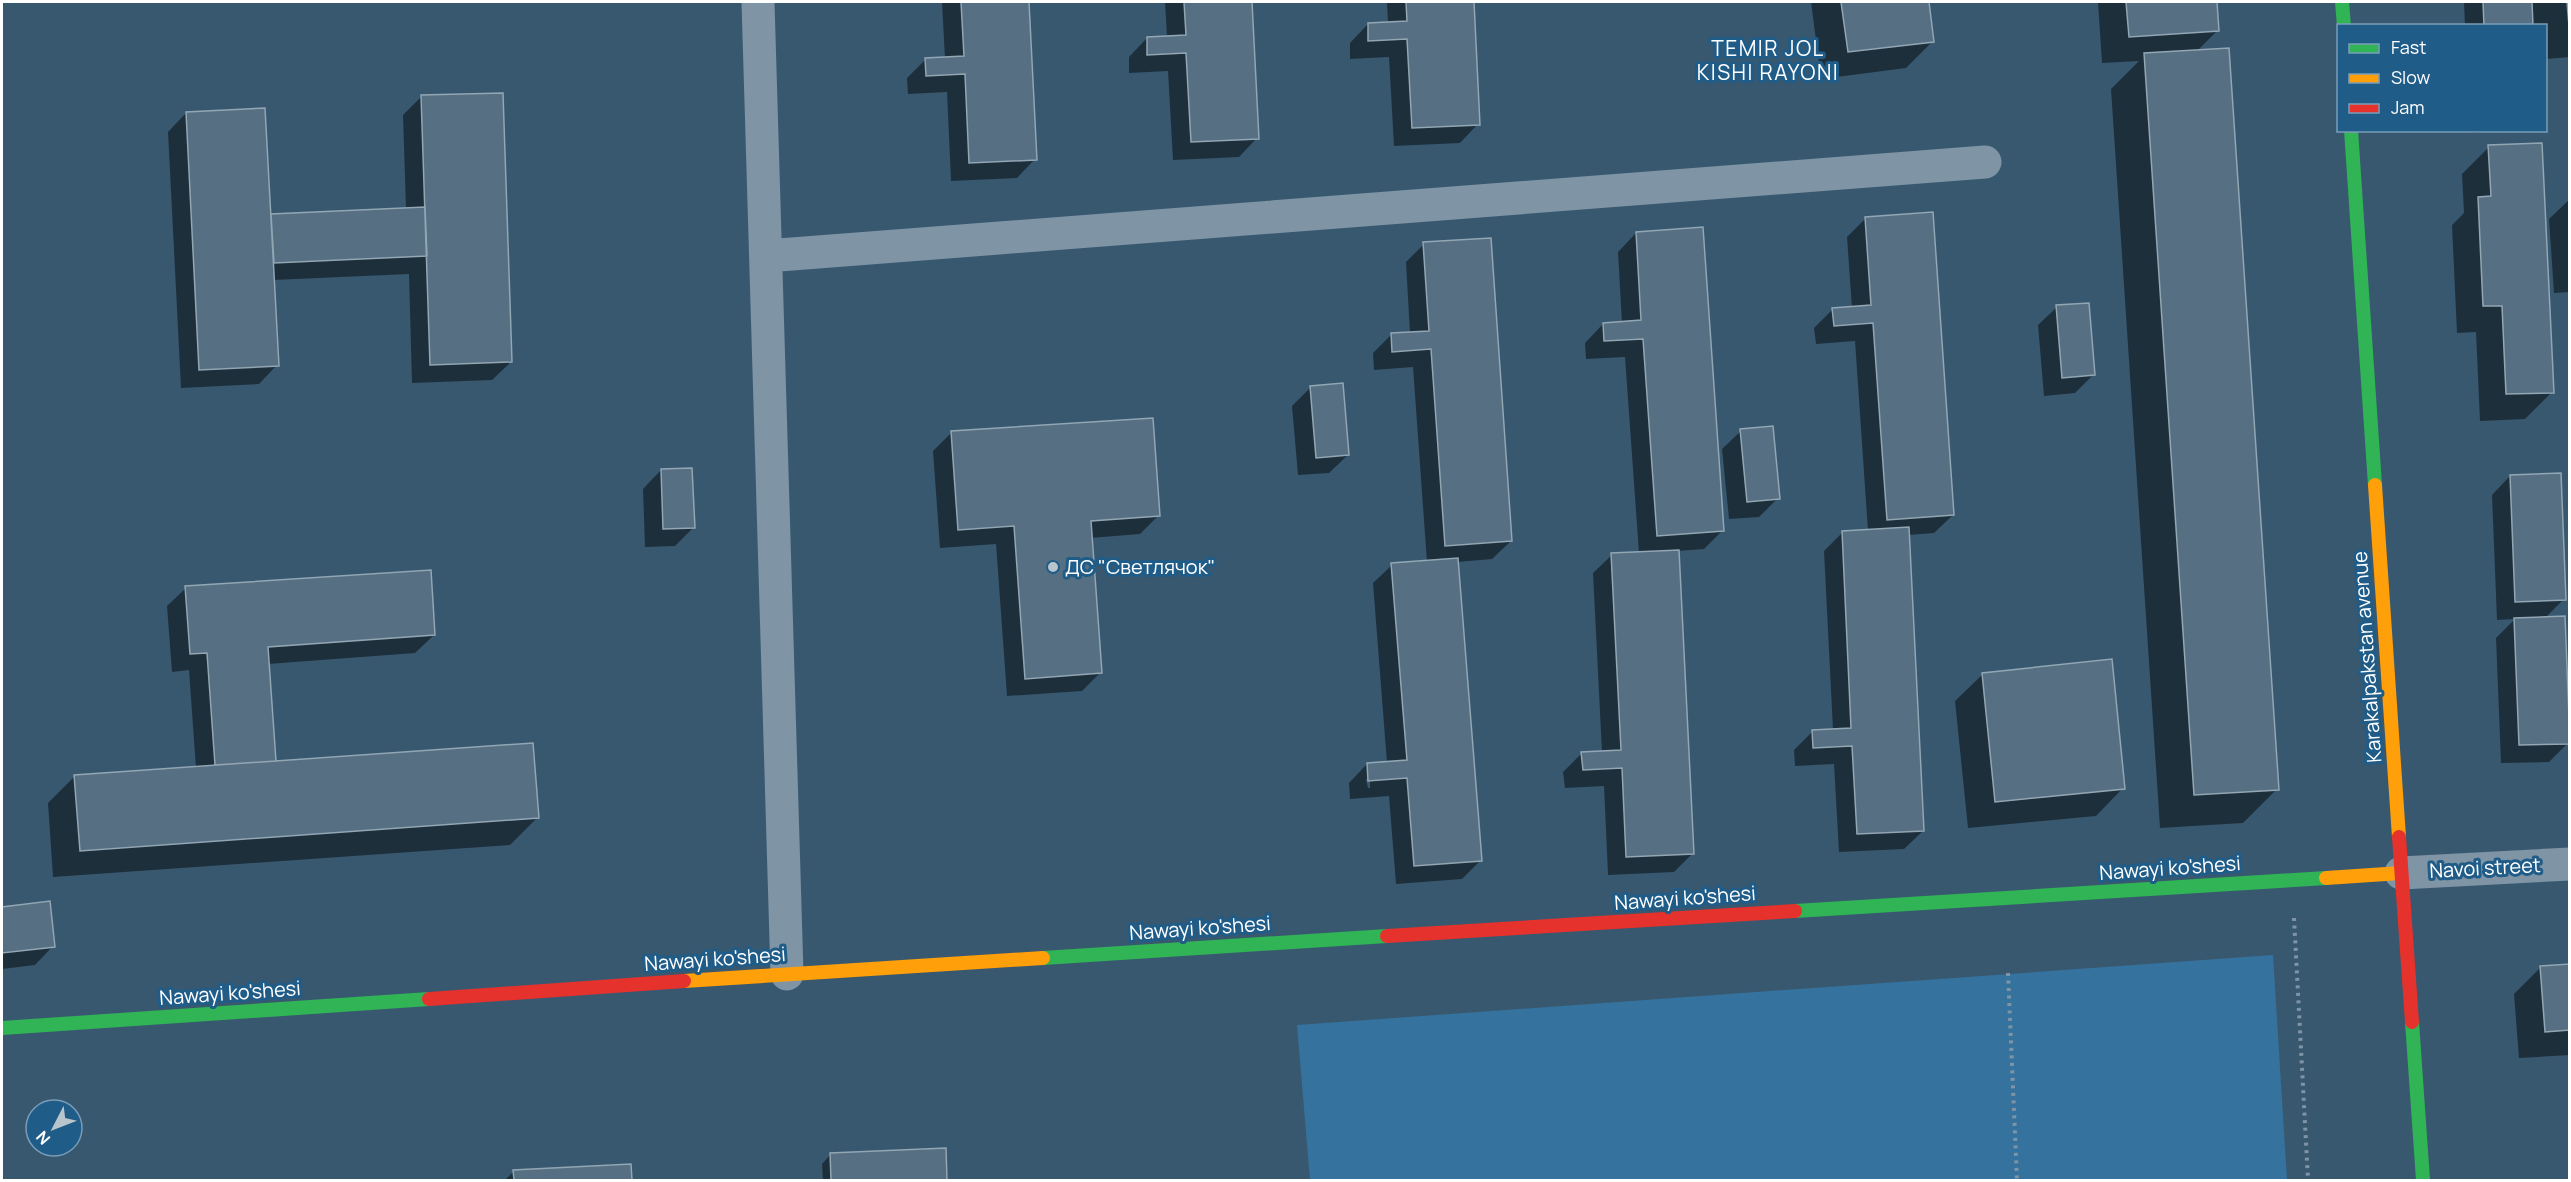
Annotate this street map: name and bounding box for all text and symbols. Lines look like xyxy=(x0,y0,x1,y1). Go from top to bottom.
legend xyxy=(2337,24,2547,132)
district label: TEMIR JOL KISHI RAYONI xyxy=(1697,34,1839,86)
text: Fast xyxy=(2391,35,2426,59)
text: Slow xyxy=(2391,65,2431,89)
text: Jam xyxy=(2391,95,2425,119)
street label: Karakalpakstan avenue xyxy=(2346,550,2387,764)
place label: ДС "Светлячок" xyxy=(1065,553,1215,580)
marker: ДС "Светлячок" xyxy=(1046,560,1060,574)
street label: Nawayi ko'shesi xyxy=(2098,849,2242,886)
street label: Navoi street xyxy=(2429,851,2541,884)
street label: Nawayi ko'shesi xyxy=(1613,879,1757,916)
street label: Nawayi ko'shesi xyxy=(1128,909,1272,946)
street label: Nawayi ko'shesi xyxy=(643,940,787,977)
street label: Nawayi ko'shesi xyxy=(158,974,302,1011)
north arrow xyxy=(24,1098,84,1158)
text: N xyxy=(31,1126,55,1150)

